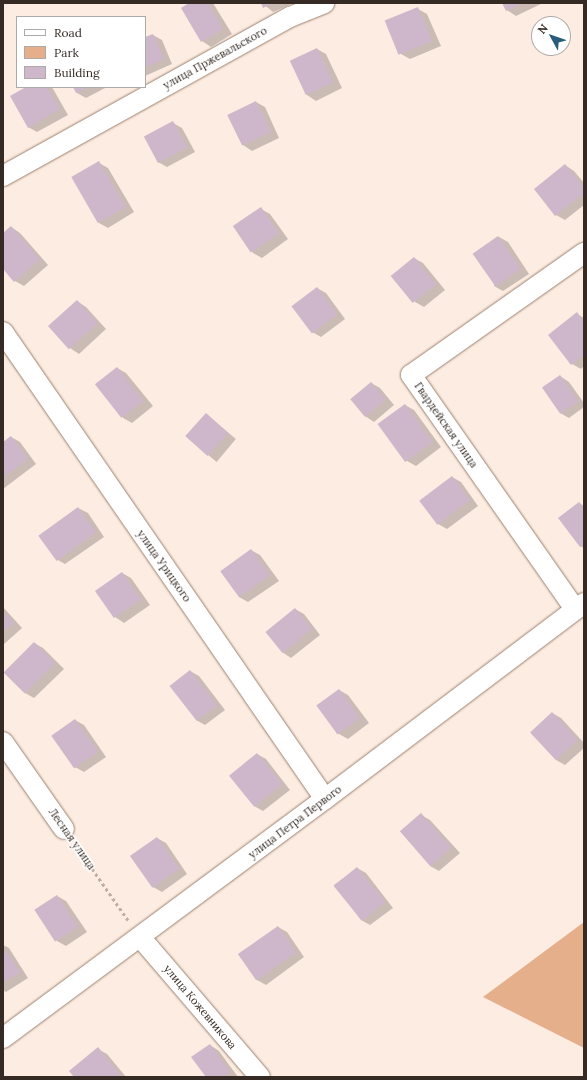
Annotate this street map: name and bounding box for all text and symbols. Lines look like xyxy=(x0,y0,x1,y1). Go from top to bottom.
legend xyxy=(16,16,146,88)
north arrow xyxy=(531,16,571,56)
text: N xyxy=(534,21,551,37)
street label: улица Пржевальского xyxy=(161,24,269,92)
text: Road xyxy=(54,25,82,40)
text: Park xyxy=(54,45,79,60)
text: Building xyxy=(54,65,100,80)
street label: Гвардейская улица xyxy=(412,380,480,470)
street label: улица Урицкого xyxy=(134,527,194,605)
street label: улица Петра Первого xyxy=(246,783,344,861)
street label: Лесная улица xyxy=(46,806,98,872)
street label: улица Кожевникова xyxy=(161,962,239,1052)

